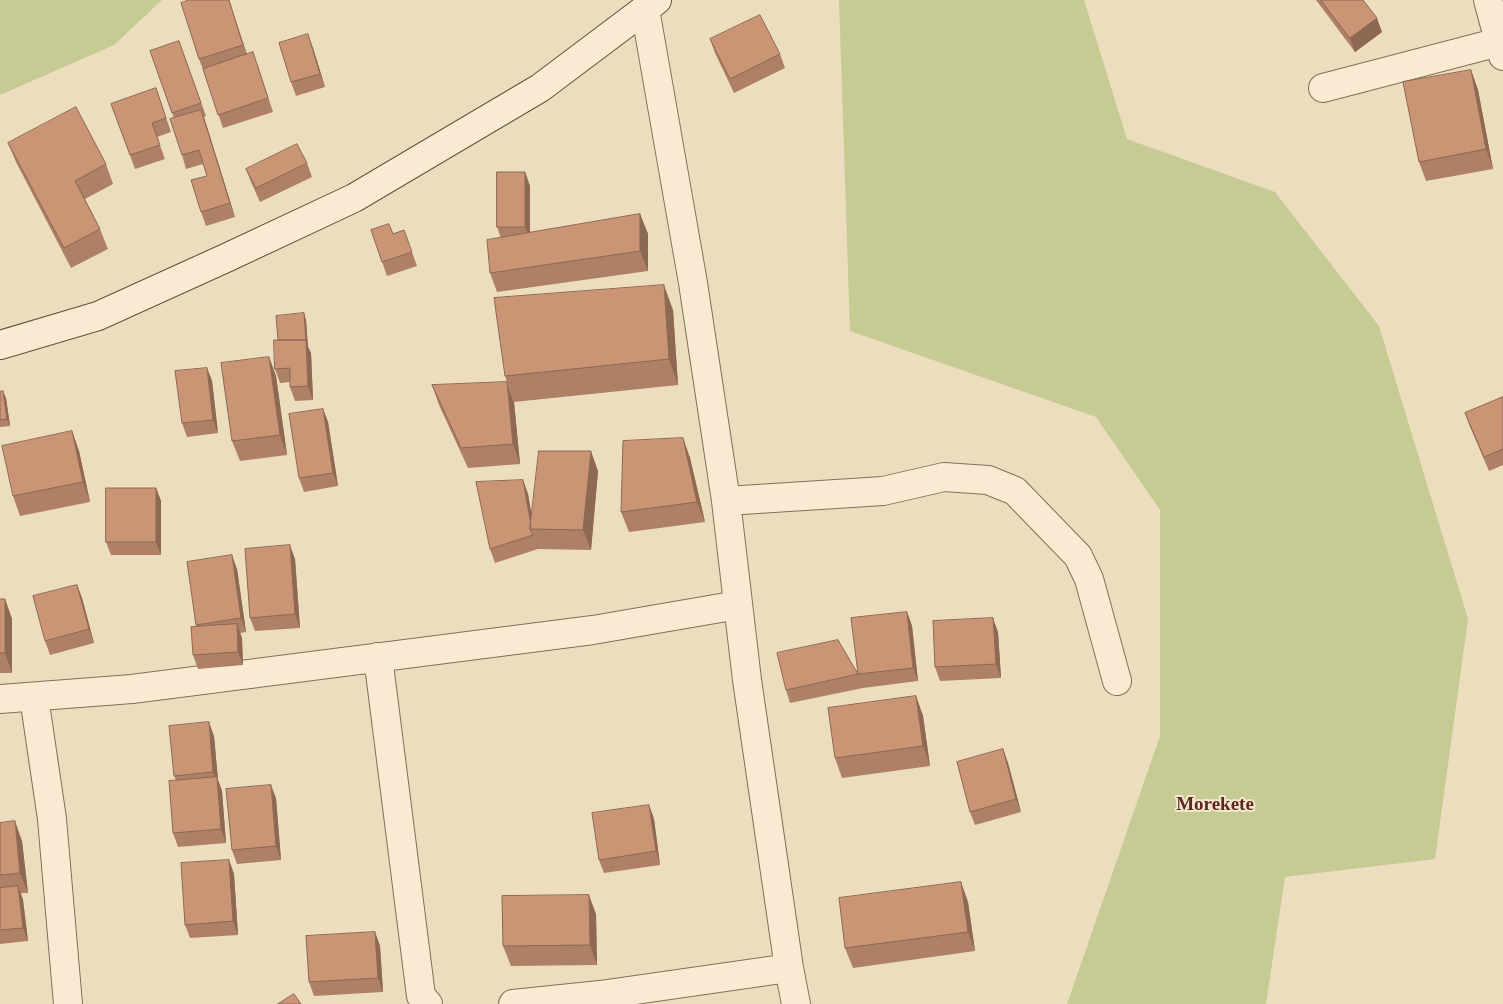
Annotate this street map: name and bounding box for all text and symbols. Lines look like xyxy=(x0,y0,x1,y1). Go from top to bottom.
district label: Morekete xyxy=(1176,794,1254,816)

